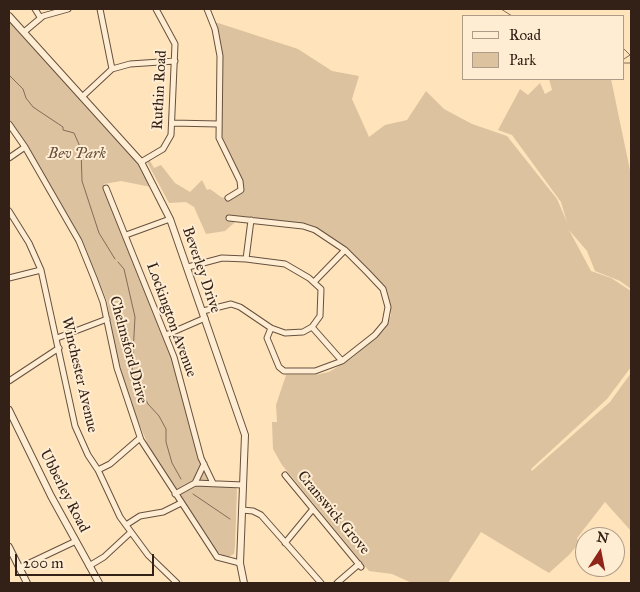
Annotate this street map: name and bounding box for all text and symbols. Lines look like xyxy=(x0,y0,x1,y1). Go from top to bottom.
legend xyxy=(462,15,625,80)
text: Road xyxy=(509,26,541,44)
street label: Ruthin Road xyxy=(149,50,171,130)
text: Park xyxy=(509,51,536,69)
park label: Bev Park xyxy=(48,145,106,163)
street label: Beverley Drive xyxy=(178,225,224,315)
street label: Lockington Avenue xyxy=(142,260,200,380)
street label: Chelmsford Drive xyxy=(105,294,151,406)
street label: Winchester Avenue xyxy=(57,315,101,435)
street label: Ubberley Road xyxy=(35,446,93,536)
street label: Cranswick Grove xyxy=(293,468,373,558)
north arrow xyxy=(575,527,625,577)
text: N xyxy=(595,528,610,547)
scale bar xyxy=(18,544,156,576)
text: 200 m xyxy=(23,554,64,572)

